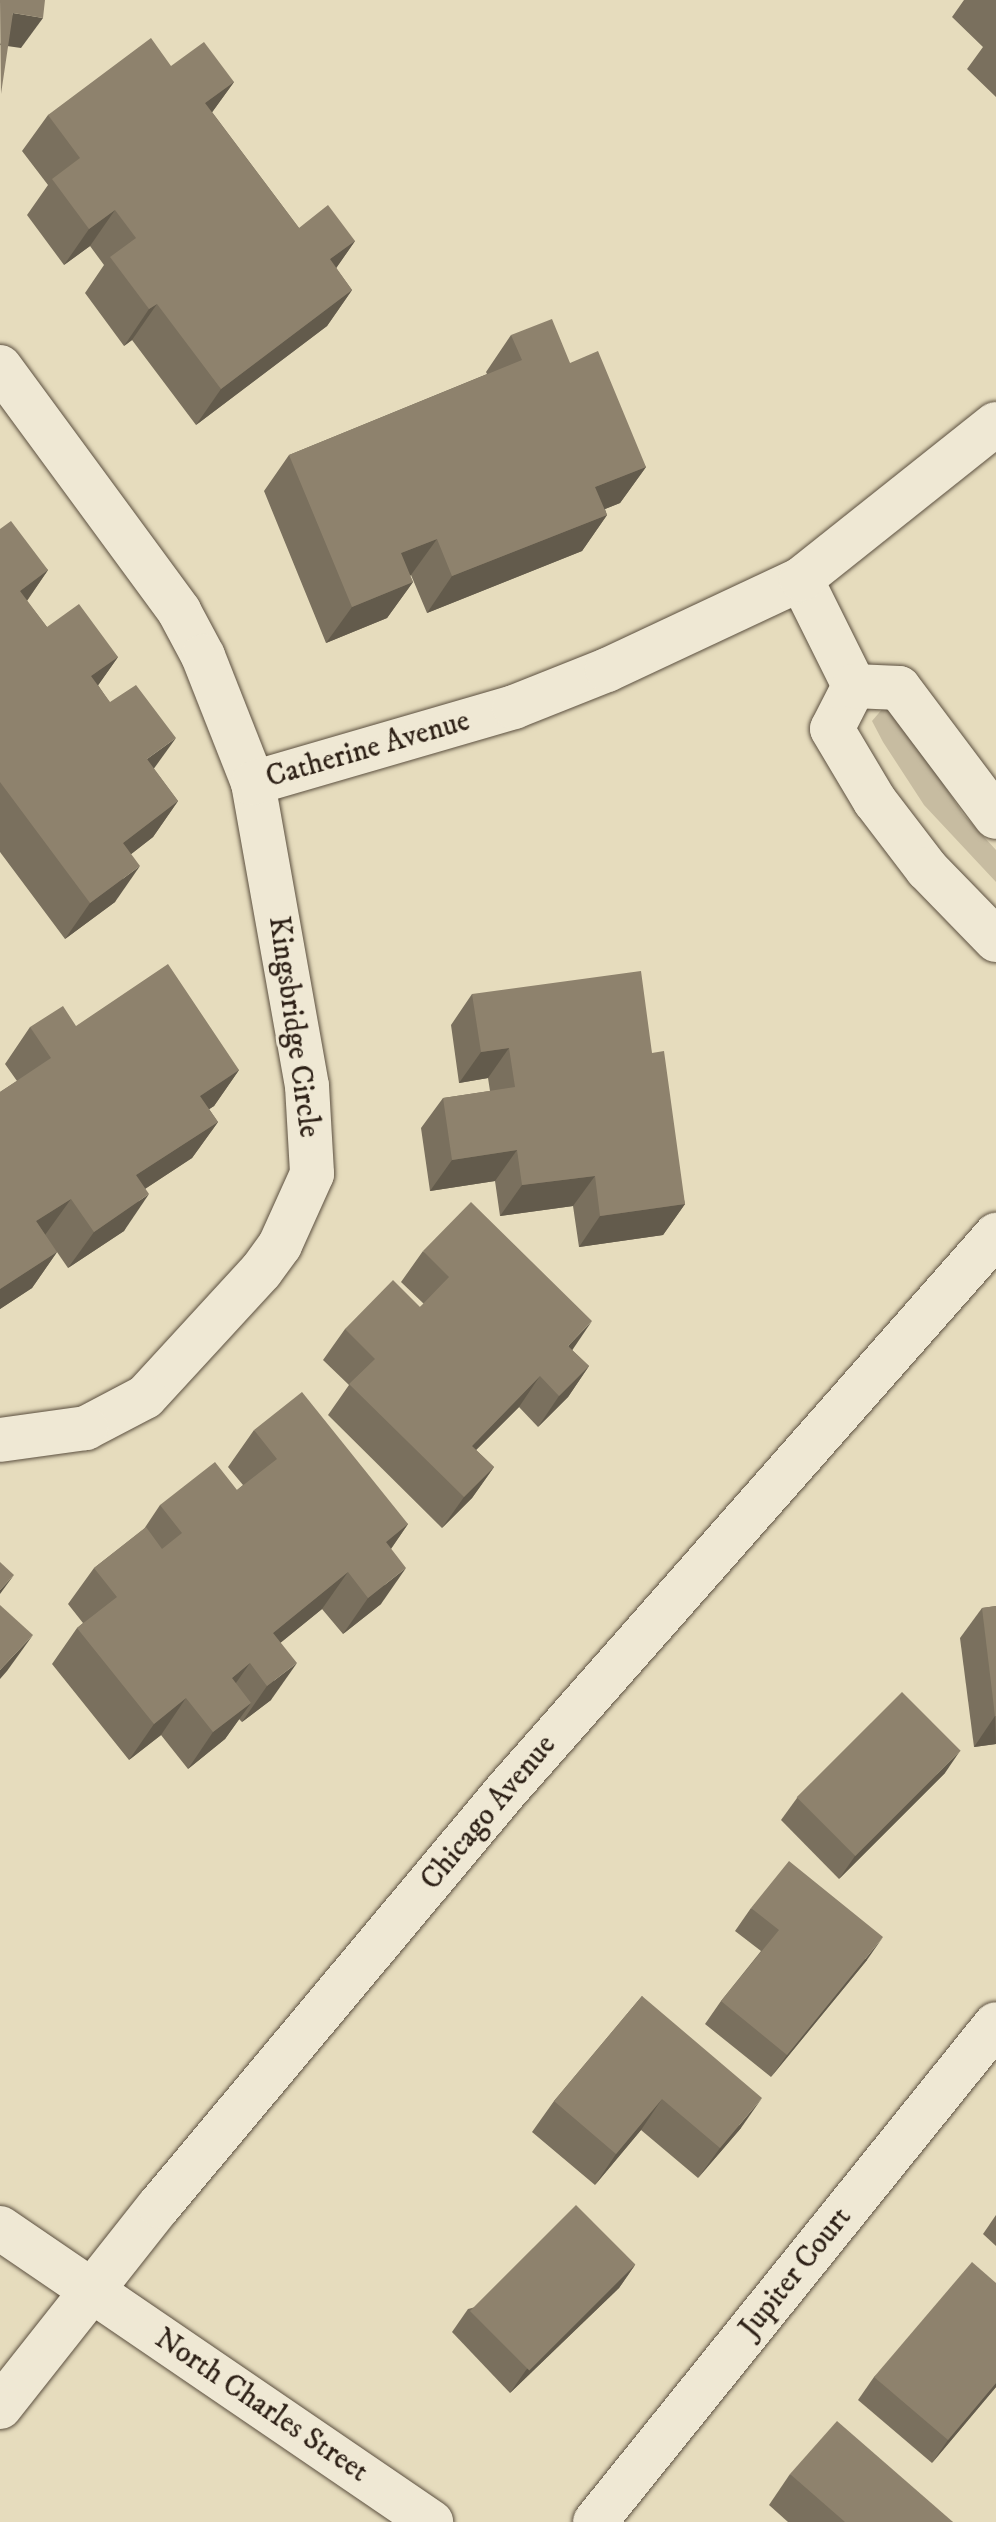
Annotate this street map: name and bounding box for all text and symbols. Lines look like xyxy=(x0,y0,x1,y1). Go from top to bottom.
street label: Catherine Avenue xyxy=(262,704,474,796)
street label: Kingsbridge Circle xyxy=(260,914,326,1140)
street label: Chicago Avenue xyxy=(414,1728,564,1898)
street label: Jupiter Court xyxy=(732,2200,860,2346)
street label: North Charles Street xyxy=(147,2321,375,2491)

